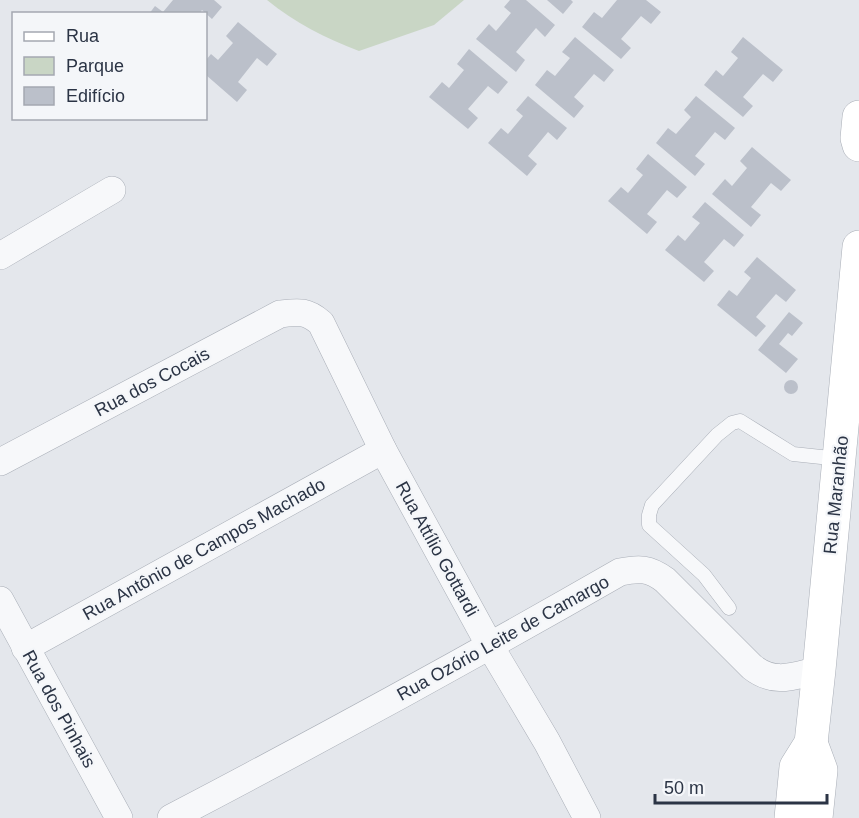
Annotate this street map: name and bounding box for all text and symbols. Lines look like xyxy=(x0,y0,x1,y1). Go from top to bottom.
legend xyxy=(12,12,207,120)
text: Rua xyxy=(66,26,100,46)
text: Parque xyxy=(66,56,124,76)
text: Edifício xyxy=(66,86,125,106)
street label: Rua dos Cocais xyxy=(91,343,213,421)
street label: Rua Maranhão xyxy=(820,435,852,555)
street label: Rua Antônio de Campos Machado xyxy=(79,474,329,624)
street label: Rua Attílio Gottardi xyxy=(392,478,482,620)
street label: Rua Ozório Leite de Camargo xyxy=(394,571,612,705)
street label: Rua dos Pinhais xyxy=(18,647,100,771)
scale bar xyxy=(655,767,828,805)
text: 50 m xyxy=(664,778,704,798)

